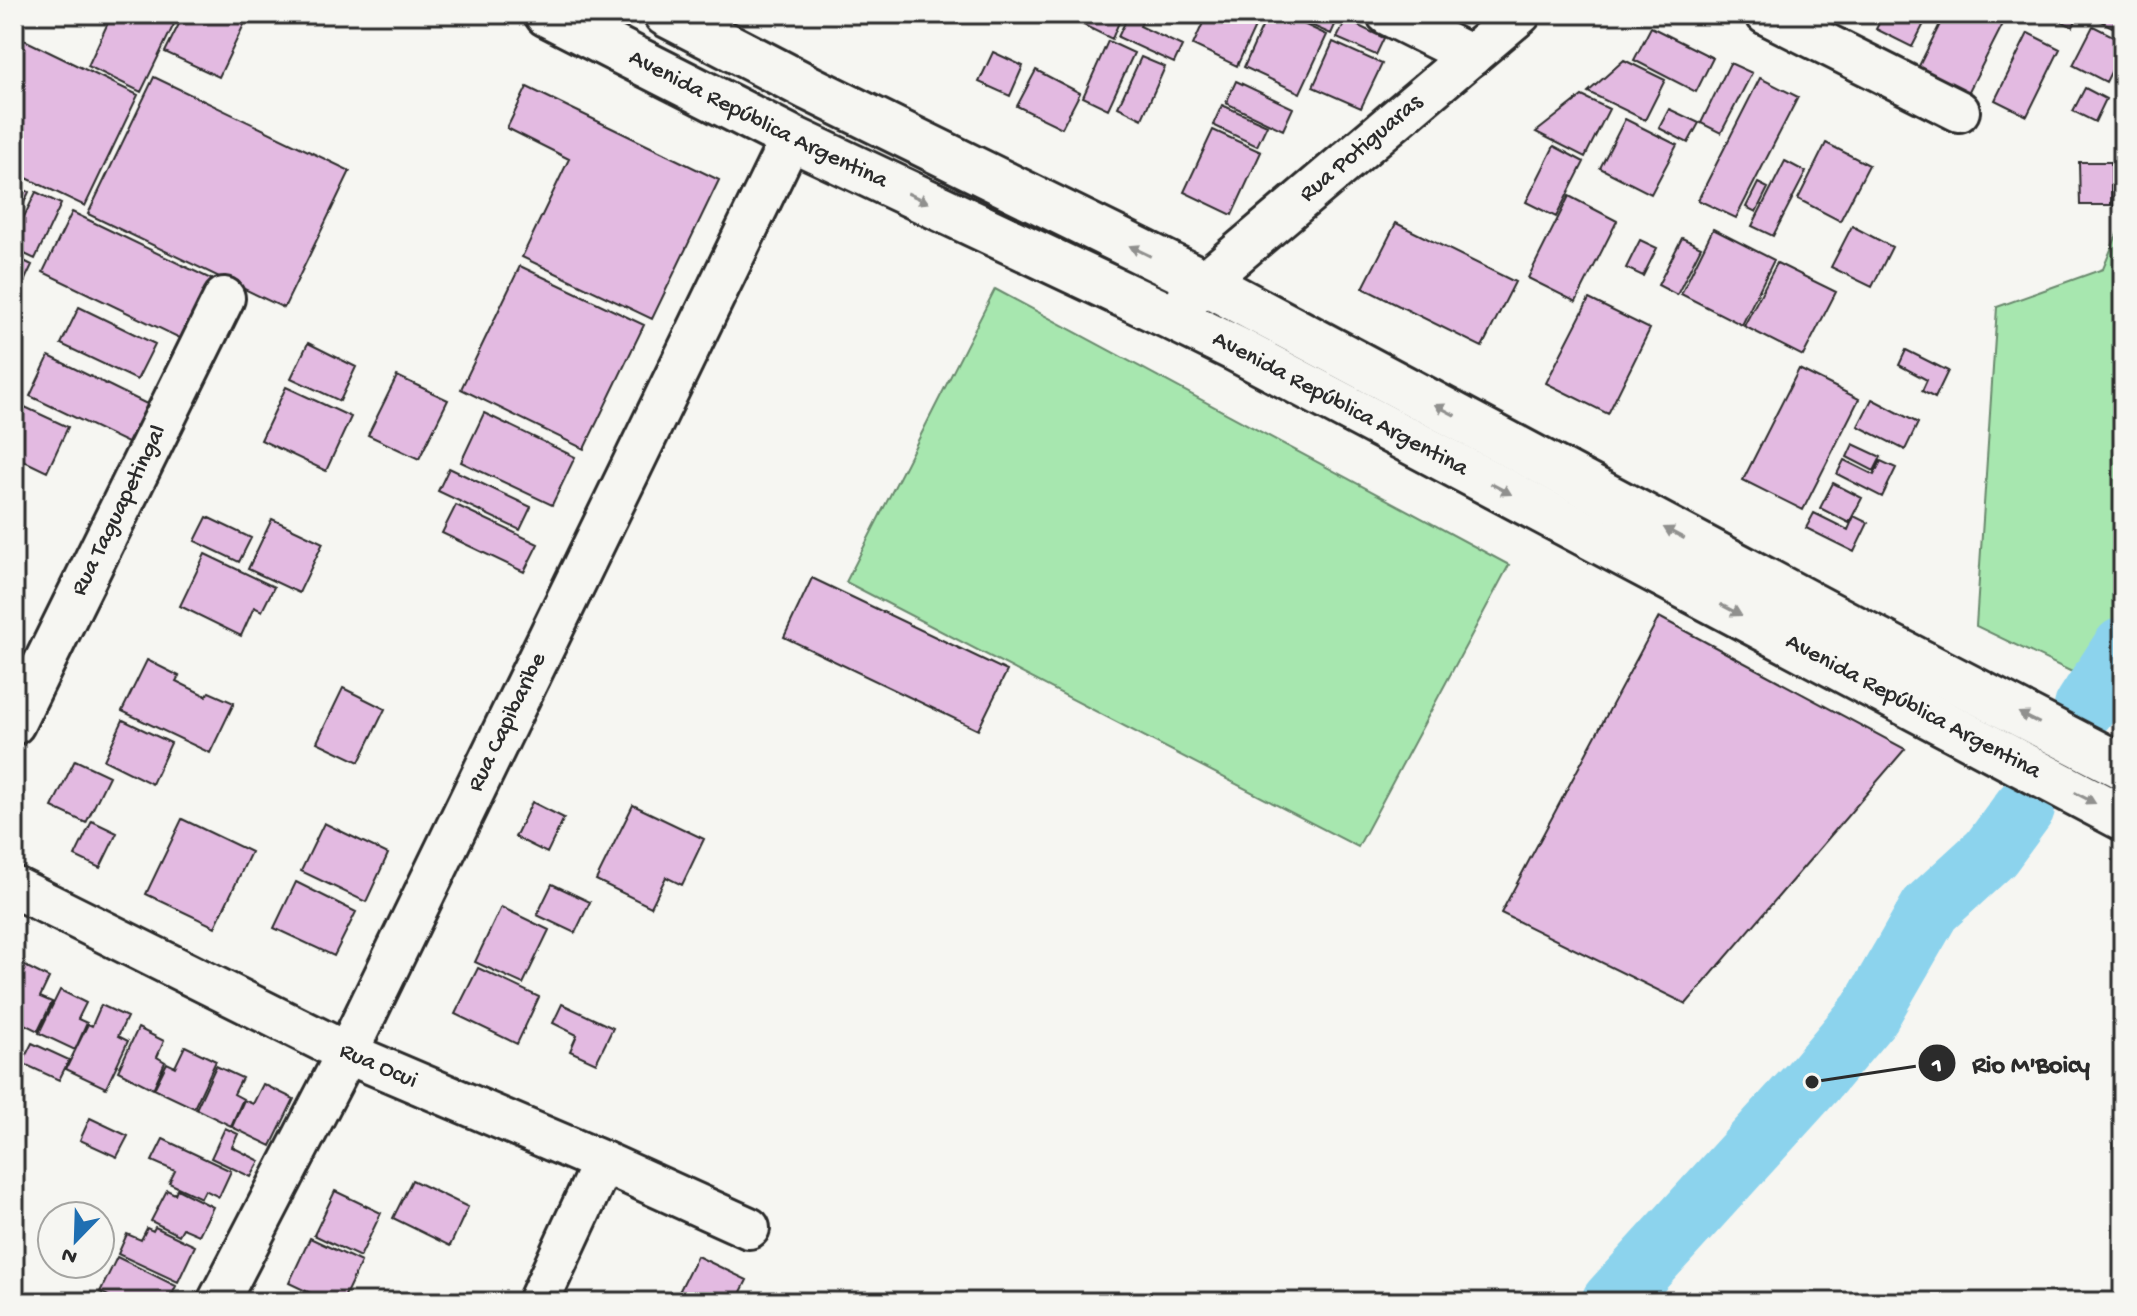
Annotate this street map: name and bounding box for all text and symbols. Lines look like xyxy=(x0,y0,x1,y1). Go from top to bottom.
street label: Avenida República Argentina xyxy=(624,43,893,196)
street label: Rua Potiguaras xyxy=(1294,87,1430,209)
one-way arrow xyxy=(907,191,930,205)
one-way arrow xyxy=(1129,244,1152,257)
street label: Avenida República Argentina xyxy=(1207,325,1473,484)
one-way arrow xyxy=(1433,404,1456,417)
street label: Rua Taguapetingal xyxy=(65,420,173,601)
one-way arrow xyxy=(1490,483,1513,496)
one-way arrow xyxy=(1663,526,1686,539)
one-way arrow xyxy=(1720,604,1743,617)
street label: Avenida República Argentina xyxy=(1780,628,2046,787)
street label: Rua Capibaribe xyxy=(461,648,554,797)
one-way arrow xyxy=(2017,711,2040,725)
one-way arrow xyxy=(2073,791,2096,804)
street label: Rua Ocui xyxy=(334,1037,422,1096)
callout: Rio M'Boicy xyxy=(1917,1038,2106,1088)
text: 1 xyxy=(1931,1052,1942,1081)
text: Rio M'Boicy xyxy=(1971,1052,2090,1083)
north arrow xyxy=(36,1200,116,1280)
text: N xyxy=(58,1240,81,1270)

